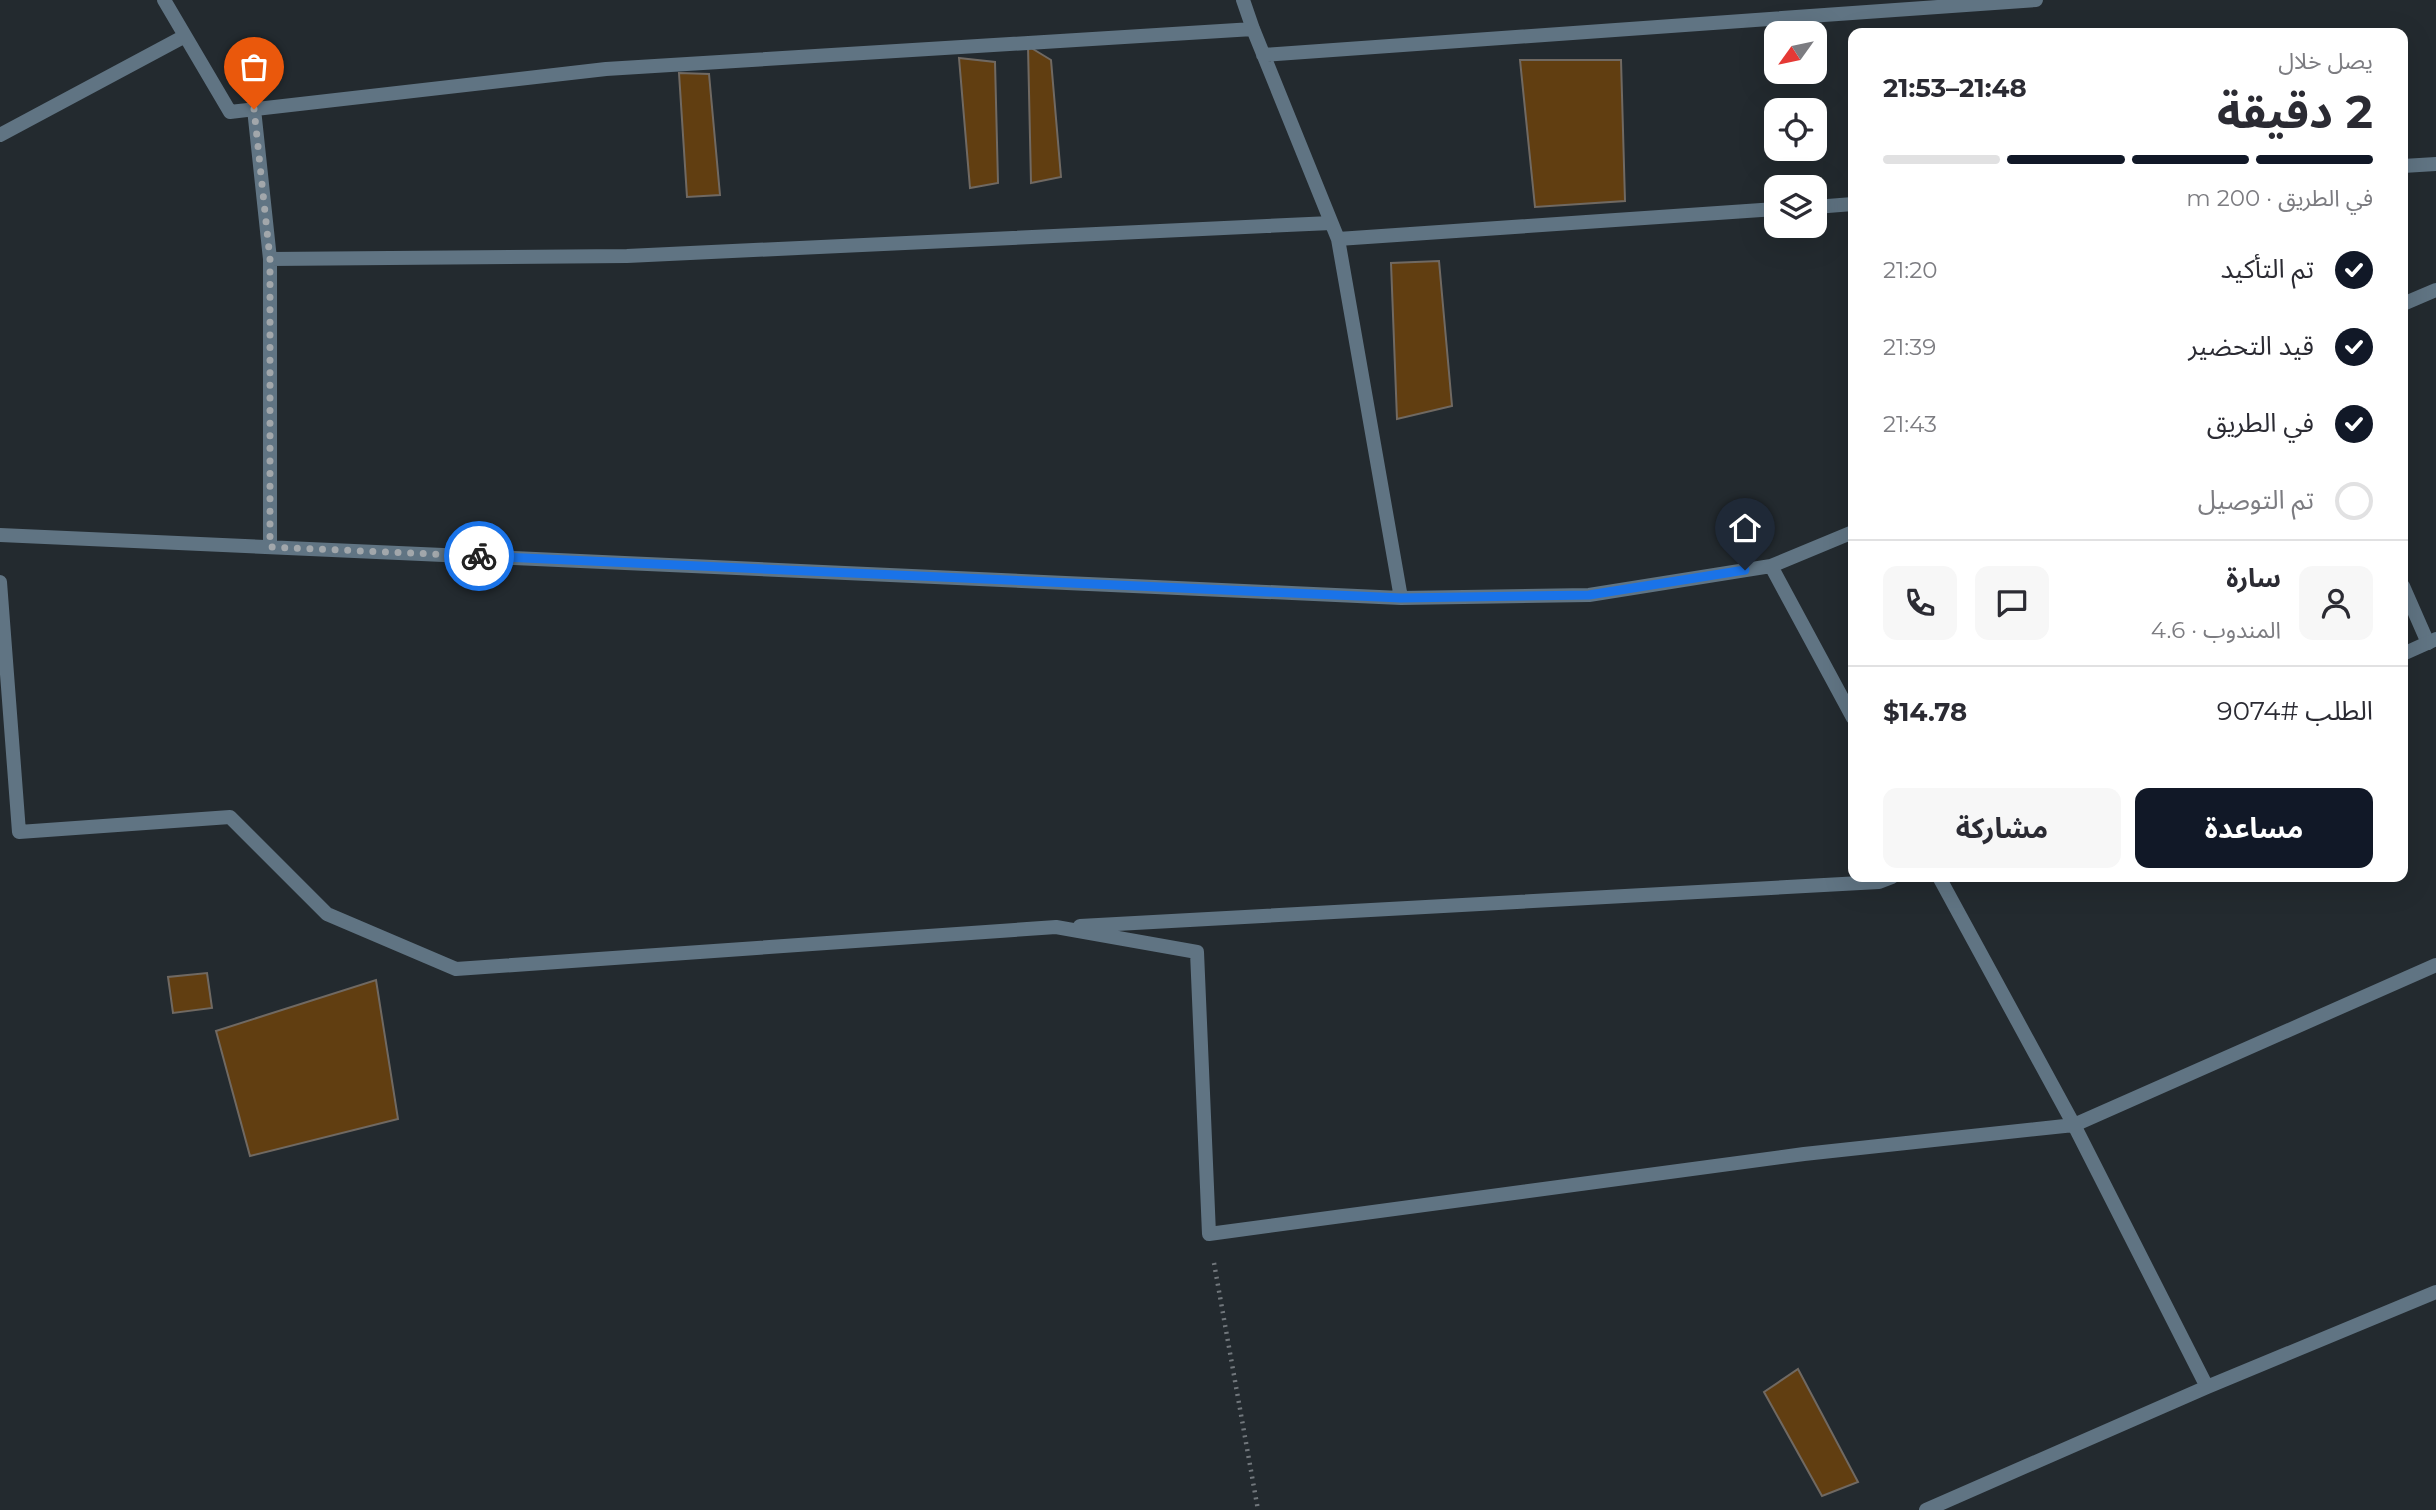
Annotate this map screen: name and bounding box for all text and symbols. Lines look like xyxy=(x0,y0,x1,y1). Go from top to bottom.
north arrow xyxy=(1764,21,1827,84)
map controls xyxy=(1764,21,1827,238)
pin xyxy=(224,37,284,109)
text: يصل خلال xyxy=(2278,47,2373,75)
icon: bag xyxy=(235,48,273,86)
text: 21:48–21:53 xyxy=(1883,72,2027,104)
text: 2 دقيقة xyxy=(2217,83,2373,140)
button: locate xyxy=(1764,98,1827,161)
button: layers xyxy=(1764,175,1827,238)
text: في الطريق · 200 m xyxy=(2186,184,2373,212)
icon: check xyxy=(2335,251,2373,289)
text: تم التأكيد xyxy=(2220,253,2314,285)
text: 21:20 xyxy=(1883,256,1937,284)
icon: check xyxy=(2335,328,2373,366)
text: قيد التحضير xyxy=(2188,330,2314,362)
text: 21:39 xyxy=(1883,333,1936,361)
icon: check xyxy=(2335,405,2373,443)
text: في الطريق xyxy=(2207,407,2314,439)
text: 21:43 xyxy=(1883,410,1937,438)
text: تم التوصيل xyxy=(2198,484,2314,516)
pin xyxy=(1715,498,1775,570)
icon: home xyxy=(1726,509,1764,547)
courier xyxy=(444,521,514,591)
icon: bike xyxy=(460,537,498,575)
text: سارة xyxy=(2226,562,2281,594)
button: phone xyxy=(1883,566,1957,640)
button: chat xyxy=(1975,566,2049,640)
button: person xyxy=(2299,566,2373,640)
text: المندوب · 4.6 xyxy=(2151,616,2281,644)
text: الطلب #9074 xyxy=(2217,695,2373,727)
text: $14.78 xyxy=(1883,696,1967,728)
button: مشاركة xyxy=(1883,788,2121,868)
button: مساعدة xyxy=(2135,788,2373,868)

